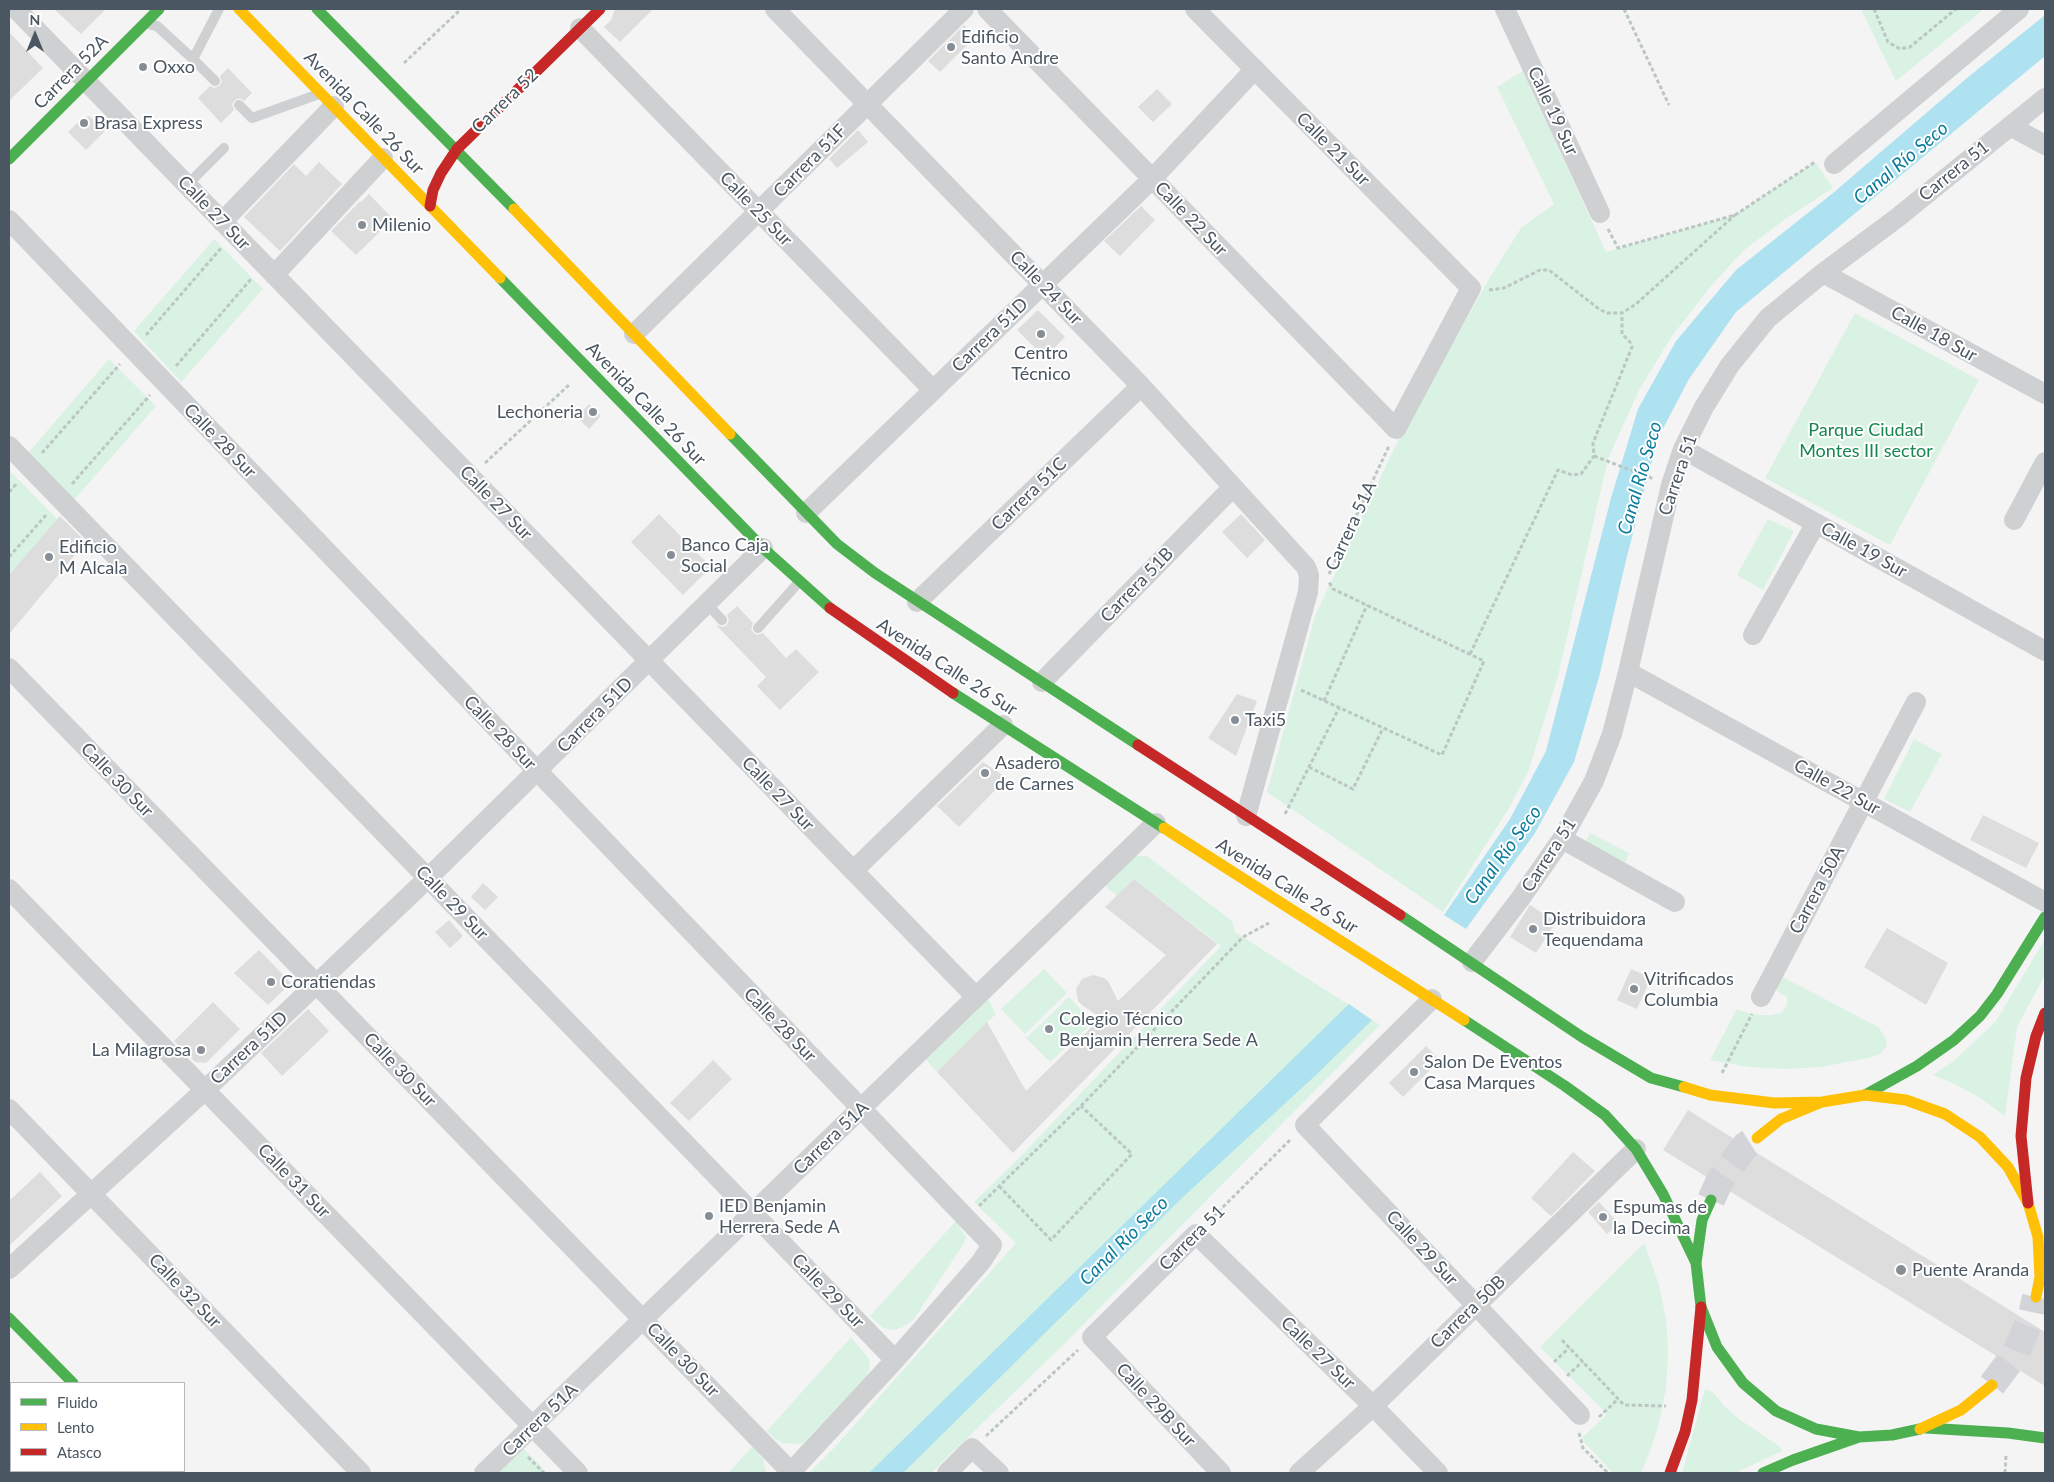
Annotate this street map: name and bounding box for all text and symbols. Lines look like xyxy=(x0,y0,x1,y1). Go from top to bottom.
north arrow xyxy=(10,10,60,60)
text: N xyxy=(30,11,40,28)
place label: Edificio Santo Andre xyxy=(961,26,1059,68)
street label: Carrera 52A xyxy=(29,30,113,114)
marker: Edificio Santo Andre xyxy=(945,41,957,53)
street label: Avenida Calle 26 Sur xyxy=(300,47,428,179)
place label: Oxxo xyxy=(153,56,195,78)
marker: Oxxo xyxy=(137,61,149,73)
street label: Calle 19 Sur xyxy=(1523,63,1583,159)
street label: Carrera 52 xyxy=(467,64,543,138)
street label: Calle 21 Sur xyxy=(1292,108,1374,190)
place label: Brasa Express xyxy=(94,112,203,134)
marker: Brasa Express xyxy=(78,117,90,129)
water label: Canal Río Seco xyxy=(1849,117,1953,209)
street label: Carrera 51F xyxy=(769,120,851,202)
street label: Carrera 51 xyxy=(1915,136,1993,206)
street label: Calle 25 Sur xyxy=(715,167,797,251)
street label: Calle 27 Sur xyxy=(173,171,255,255)
street label: Calle 22 Sur xyxy=(1150,177,1232,261)
place label: Milenio xyxy=(372,214,431,236)
marker: Milenio xyxy=(356,219,368,231)
street label: Calle 24 Sur xyxy=(1005,246,1087,330)
street label: Carrera 51D xyxy=(947,293,1033,377)
street label: Calle 18 Sur xyxy=(1887,301,1981,367)
marker: Centro Técnico xyxy=(1035,328,1047,340)
street label: Avenida Calle 26 Sur xyxy=(582,338,710,470)
place label: Centro Técnico xyxy=(1011,342,1071,384)
street label: Calle 28 Sur xyxy=(179,399,261,483)
place label: Lechoneria xyxy=(497,401,583,423)
marker: Lechoneria xyxy=(587,406,599,418)
water label: Canal Río Seco xyxy=(1613,419,1667,537)
park label: Parque Ciudad Montes III sector xyxy=(1799,419,1933,462)
street label: Carrera 51 xyxy=(1654,432,1702,518)
street label: Carrera 51C xyxy=(987,453,1071,535)
street label: Calle 27 Sur xyxy=(455,461,537,545)
street label: Carrera 51A xyxy=(1321,478,1381,574)
street label: Calle 19 Sur xyxy=(1817,517,1911,583)
place label: Banco Caja Social xyxy=(681,534,769,576)
place label: Edificio M Alcala xyxy=(59,536,127,578)
street label: Carrera 51B xyxy=(1096,543,1178,627)
marker: Banco Caja Social xyxy=(665,549,677,561)
marker: Edificio M Alcala xyxy=(43,551,55,563)
street label: Avenida Calle 26 Sur xyxy=(873,613,1021,721)
street label: Carrera 51D xyxy=(553,673,637,757)
street label: Calle 28 Sur xyxy=(459,691,541,775)
place label: Taxi5 xyxy=(1245,709,1286,731)
marker: Taxi5 xyxy=(1229,714,1241,726)
street label: Calle 30 Sur xyxy=(76,738,158,822)
street label: Calle 27 Sur xyxy=(737,752,819,836)
place label: Asadero de Carnes xyxy=(995,752,1074,794)
street label: Calle 22 Sur xyxy=(1790,754,1884,820)
marker: Asadero de Carnes xyxy=(979,767,991,779)
water label: Canal Río Seco xyxy=(1460,801,1546,909)
street label: Carrera 51 xyxy=(1517,814,1581,896)
street label: Avenida Calle 26 Sur xyxy=(1212,834,1362,938)
street label: Carrera 50A xyxy=(1785,842,1849,938)
street label: Calle 29 Sur xyxy=(411,861,493,945)
place label: Distribuidora Tequendama xyxy=(1543,908,1646,951)
marker: Distribuidora Tequendama xyxy=(1527,923,1539,935)
place label: Vitrificados Columbia xyxy=(1644,968,1734,1011)
place label: Coratiendas xyxy=(281,971,376,993)
marker: Coratiendas xyxy=(265,976,277,988)
street label: Calle 28 Sur xyxy=(739,983,821,1067)
marker: Vitrificados Columbia xyxy=(1628,983,1640,995)
street label: Carrera 51D xyxy=(206,1007,292,1089)
place label: Colegio Técnico Benjamin Herrera Sede A xyxy=(1059,1008,1258,1050)
marker: Colegio Técnico Benjamin Herrera Sede A xyxy=(1043,1023,1055,1035)
street label: Calle 30 Sur xyxy=(359,1028,441,1112)
place label: La Milagrosa xyxy=(92,1039,191,1061)
marker: La Milagrosa xyxy=(195,1044,207,1056)
place label: Salon De Eventos Casa Marques xyxy=(1424,1051,1562,1094)
marker: Salon De Eventos Casa Marques xyxy=(1408,1066,1420,1078)
street label: Carrera 51A xyxy=(789,1097,873,1179)
street label: Calle 31 Sur xyxy=(253,1139,335,1223)
water label: Canal Río Seco xyxy=(1075,1192,1173,1290)
place label: IED Benjamin Herrera Sede A xyxy=(719,1195,840,1238)
place label: Espumas de la Decima xyxy=(1613,1196,1707,1238)
street label: Carrera 51 xyxy=(1155,1201,1229,1275)
street label: Calle 29 Sur xyxy=(1382,1206,1462,1290)
marker: IED Benjamin Herrera Sede A xyxy=(703,1210,715,1222)
marker: Espumas de la Decima xyxy=(1597,1211,1609,1223)
street label: Calle 32 Sur xyxy=(144,1249,226,1333)
street label: Calle 29 Sur xyxy=(787,1249,869,1333)
place label: Puente Aranda xyxy=(1912,1259,2029,1281)
marker: Puente Aranda xyxy=(1894,1263,1908,1277)
street label: Carrera 50B xyxy=(1426,1271,1510,1353)
street label: Calle 27 Sur xyxy=(1276,1312,1360,1394)
street label: Calle 30 Sur xyxy=(642,1318,724,1402)
street label: Calle 29B Sur xyxy=(1112,1359,1200,1451)
street label: Carrera 51A xyxy=(498,1379,582,1461)
legend xyxy=(10,1382,185,1472)
text: Fluido xyxy=(57,1393,98,1411)
text: Lento xyxy=(57,1418,94,1436)
text: Atasco xyxy=(57,1443,102,1461)

